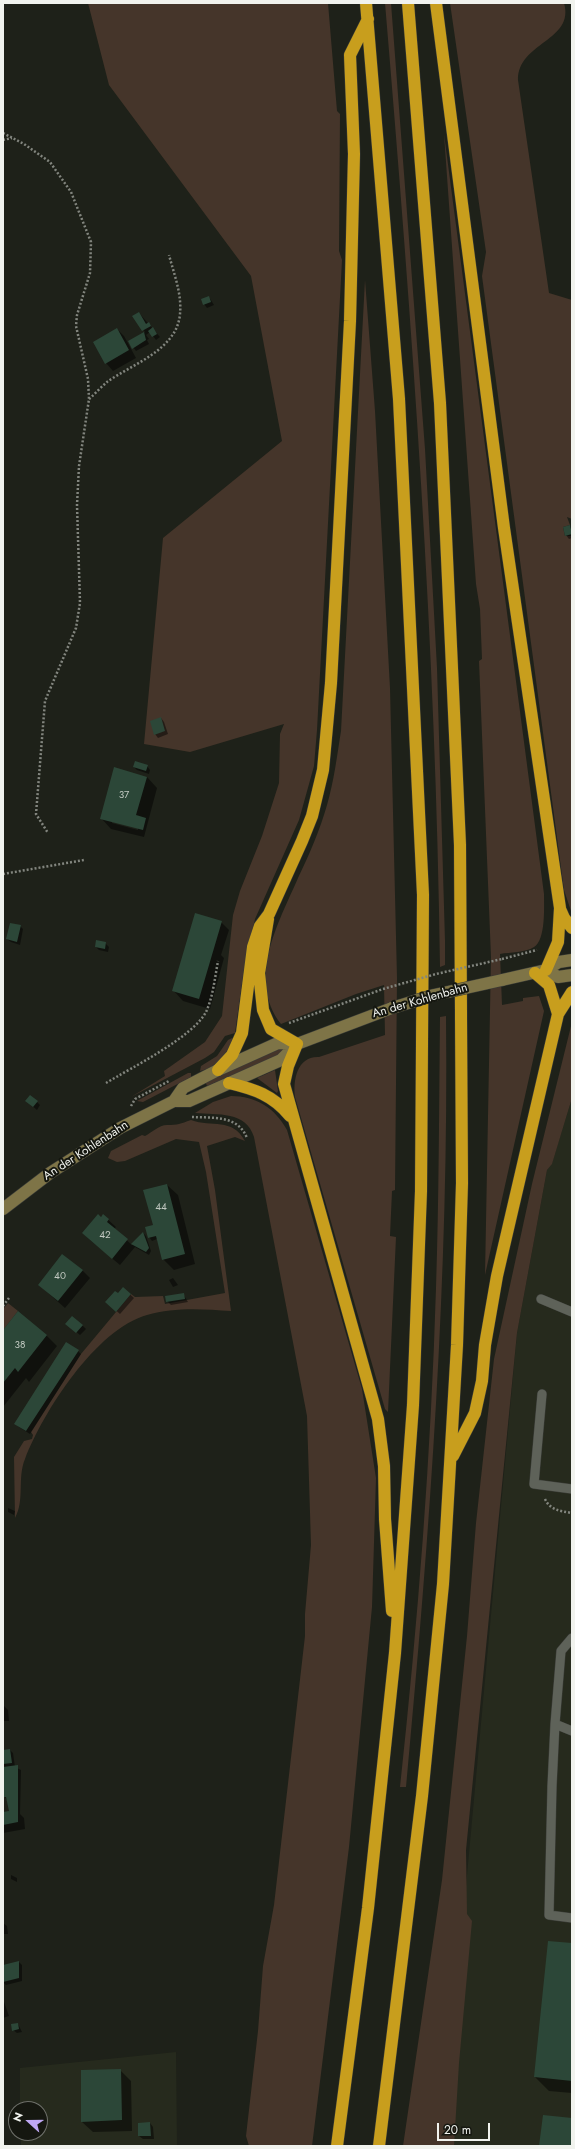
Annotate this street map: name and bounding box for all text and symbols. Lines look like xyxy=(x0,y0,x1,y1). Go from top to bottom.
house number: 37 xyxy=(119,790,129,802)
street label: An der Kohlenbahn xyxy=(371,981,469,1021)
street label: An der Kohlenbahn xyxy=(41,1118,131,1184)
house number: 44 xyxy=(155,1202,167,1214)
house number: 42 xyxy=(99,1230,111,1242)
house number: 40 xyxy=(54,1271,66,1283)
house number: 38 xyxy=(15,1340,25,1352)
north arrow xyxy=(8,2101,48,2141)
text: N xyxy=(9,2110,27,2124)
scale bar xyxy=(439,2115,492,2141)
text: 20 m xyxy=(444,2121,471,2139)

